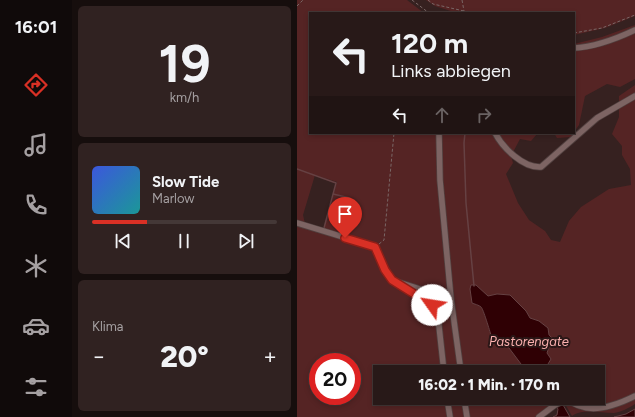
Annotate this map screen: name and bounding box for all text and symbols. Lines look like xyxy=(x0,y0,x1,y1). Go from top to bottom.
text: 16:01 xyxy=(15,16,57,38)
text: 120 m xyxy=(391,26,468,60)
icon: left xyxy=(325,28,377,80)
text: 19 xyxy=(158,33,211,95)
text: Links abbiegen xyxy=(391,60,511,82)
icon: directions xyxy=(22,71,50,99)
text: km/h xyxy=(170,90,199,105)
icon: left xyxy=(389,104,411,126)
icon: ahead xyxy=(431,104,453,126)
icon: right xyxy=(473,104,495,126)
icon: music xyxy=(22,131,50,159)
text: Slow Tide xyxy=(152,173,219,191)
icon: phone xyxy=(22,191,50,219)
text: Marlow xyxy=(152,191,194,206)
pin xyxy=(328,197,362,238)
icon: arrive xyxy=(334,203,356,225)
icon: previous xyxy=(112,230,134,252)
icon: pause xyxy=(173,230,195,252)
icon: next xyxy=(235,230,257,252)
icon: climate xyxy=(22,252,50,280)
position arrow xyxy=(411,284,453,326)
icon: car xyxy=(22,312,50,340)
text: Klima xyxy=(92,319,124,334)
water label: Pastorengate xyxy=(489,334,569,349)
text: 20° xyxy=(160,338,209,375)
text: − xyxy=(92,343,106,370)
text: + xyxy=(263,343,277,370)
speed limit sign: 20 xyxy=(309,353,361,405)
icon: filters xyxy=(22,373,50,401)
text: 16:02 · 1 Min. · 170 m xyxy=(418,376,560,394)

